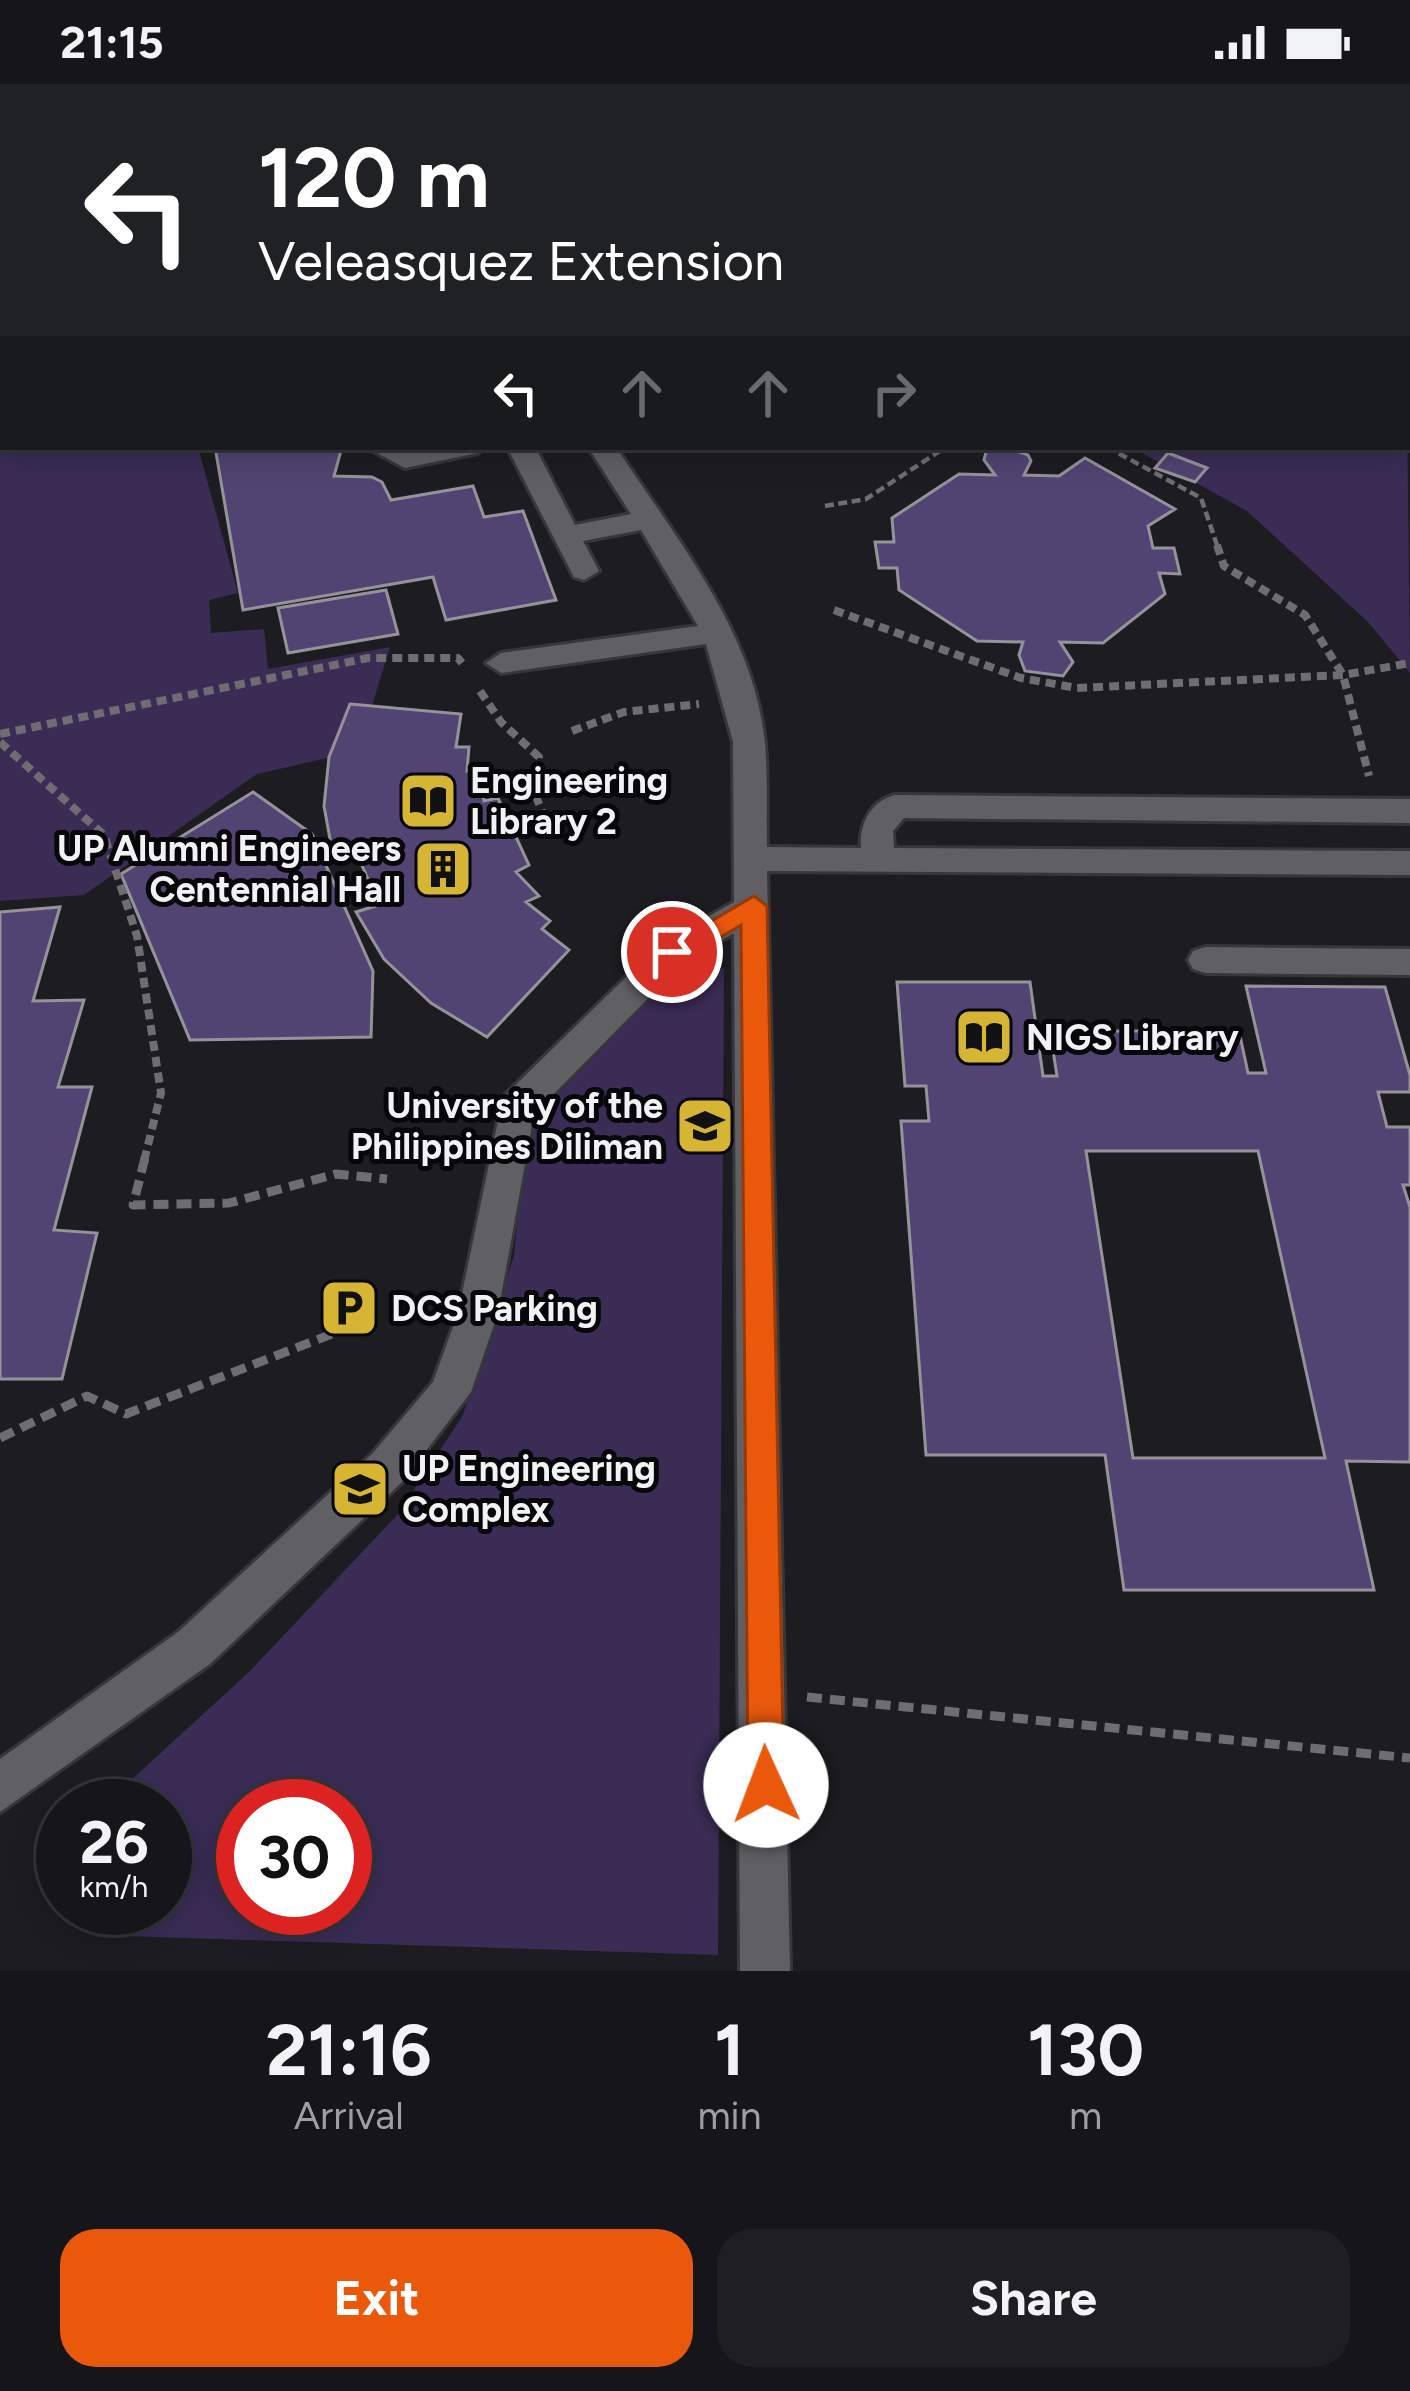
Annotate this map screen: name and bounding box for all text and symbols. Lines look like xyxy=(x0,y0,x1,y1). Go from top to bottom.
text: 21:15 xyxy=(60,15,164,69)
text: 120 m xyxy=(258,127,490,228)
icon: left xyxy=(60,132,216,288)
text: Veleasquez Extension xyxy=(258,229,784,294)
icon: left xyxy=(483,360,549,426)
icon: ahead xyxy=(609,360,675,426)
icon: ahead xyxy=(735,360,801,426)
icon: right xyxy=(861,360,927,426)
place label: Engineering Library 2 xyxy=(470,759,668,843)
library icon: Engineering Library 2 xyxy=(397,770,459,832)
place label: UP Alumni Engineers Centennial Hall xyxy=(57,827,401,911)
building icon: UP Alumni Engineers Centennial Hall xyxy=(412,838,474,900)
pin xyxy=(621,901,723,1003)
icon: arrive xyxy=(639,919,705,985)
library icon: NIGS Library xyxy=(953,1006,1015,1068)
place label: NIGS Library xyxy=(1026,1016,1239,1059)
place label: University of the Philippines Diliman xyxy=(351,1084,663,1168)
school or university icon: University of the Philippines Diliman xyxy=(674,1095,736,1157)
parking icon: DCS Parking xyxy=(318,1277,380,1339)
place label: DCS Parking xyxy=(391,1287,598,1330)
place label: UP Engineering Complex xyxy=(402,1447,656,1531)
school or university icon: UP Engineering Complex xyxy=(329,1458,391,1520)
position arrow xyxy=(703,1722,829,1848)
speed limit sign: 30 xyxy=(216,1779,372,1935)
text: 26 xyxy=(79,1806,149,1878)
text: km/h xyxy=(80,1868,148,1905)
text: 21:16 xyxy=(266,2007,432,2093)
text: 1 xyxy=(714,2007,745,2093)
text: 130 xyxy=(1027,2007,1144,2093)
text: Arrival xyxy=(294,2092,404,2139)
text: min xyxy=(697,2092,761,2139)
text: m xyxy=(1069,2092,1102,2139)
button: Exit xyxy=(60,2229,693,2367)
button: Share xyxy=(717,2229,1350,2367)

